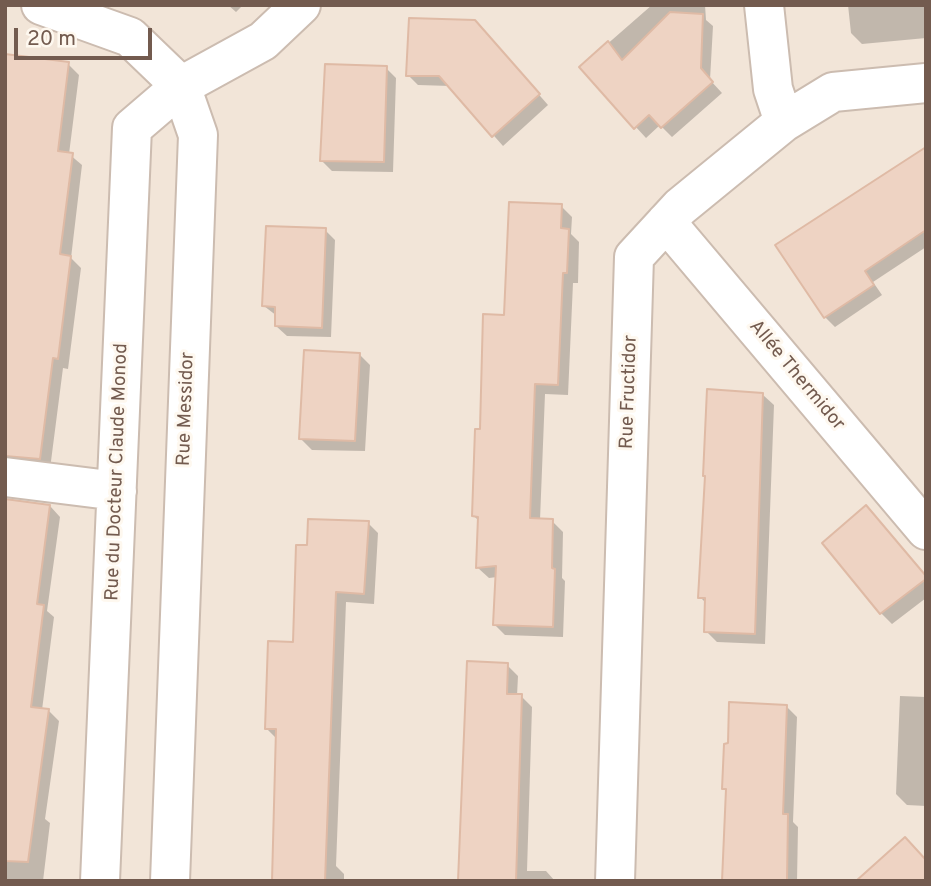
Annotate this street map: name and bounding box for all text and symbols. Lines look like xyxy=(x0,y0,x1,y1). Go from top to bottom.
scale bar xyxy=(18,14,156,58)
text: 20 m xyxy=(27,26,76,53)
street label: Allée Thermidor xyxy=(743,316,849,436)
street label: Rue Fructidor xyxy=(617,335,643,449)
street label: Rue du Docteur Claude Monod xyxy=(102,343,134,601)
street label: Rue Messidor xyxy=(174,352,200,466)

